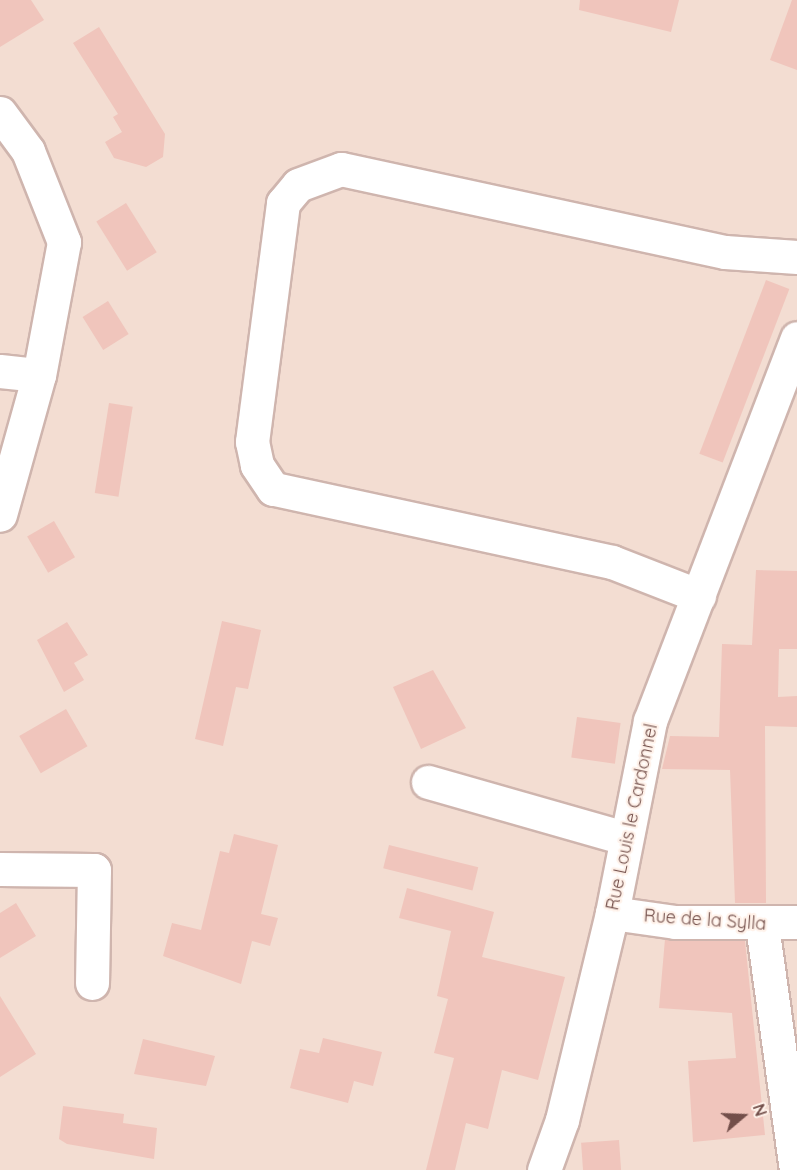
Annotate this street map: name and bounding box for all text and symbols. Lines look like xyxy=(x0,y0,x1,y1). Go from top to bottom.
street label: Rue Louis le Cardonnel xyxy=(602,722,662,912)
street label: Rue de la Sylla xyxy=(643,905,767,935)
north arrow xyxy=(713,1086,773,1146)
text: N xyxy=(749,1101,771,1119)

